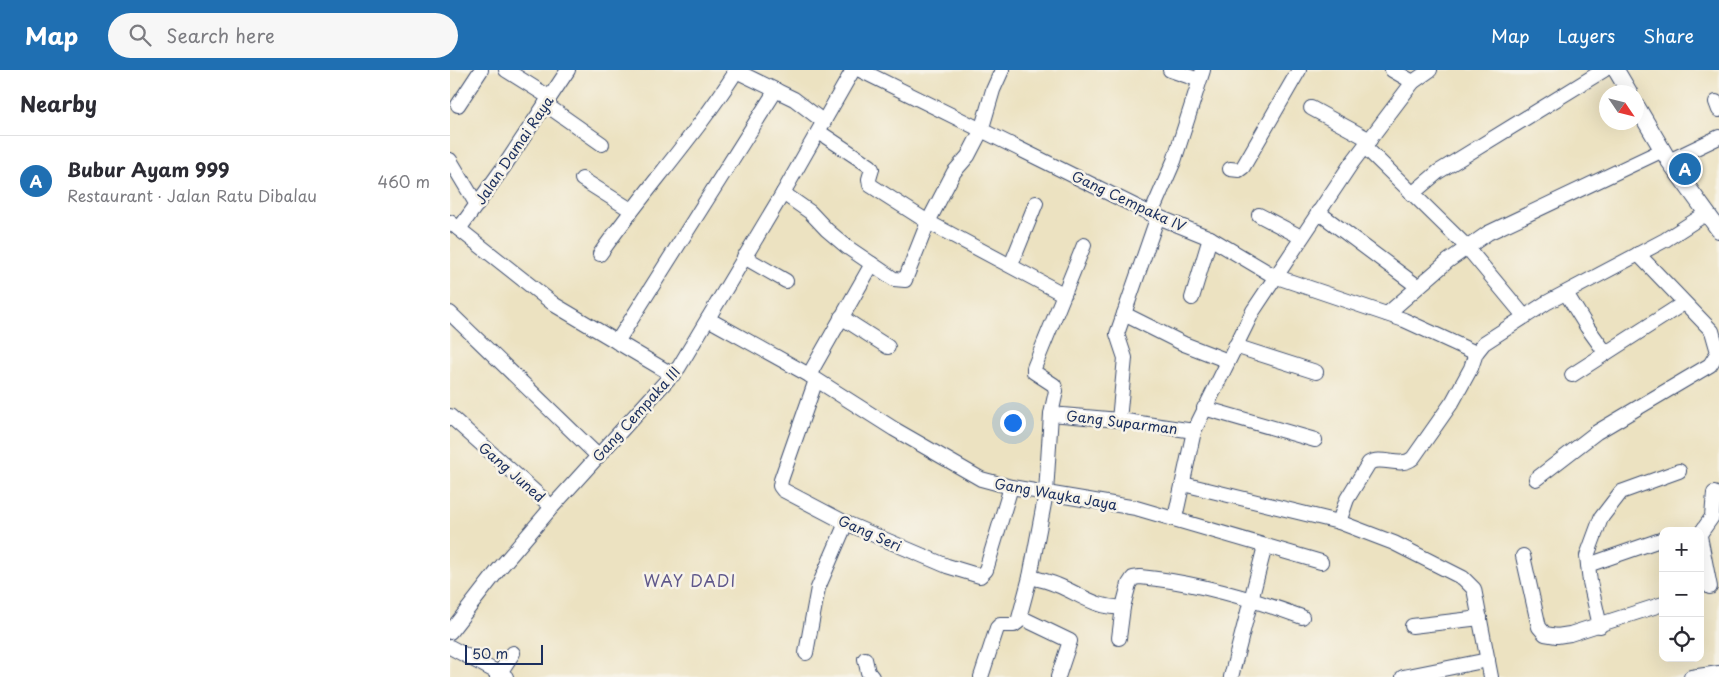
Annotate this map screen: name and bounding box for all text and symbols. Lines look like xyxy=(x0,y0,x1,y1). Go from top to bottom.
search box xyxy=(108,13,458,58)
text: Map xyxy=(25,17,78,53)
icon: search xyxy=(126,21,154,49)
text: Search here xyxy=(166,21,275,49)
text: Map xyxy=(1491,22,1530,49)
text: Layers xyxy=(1558,22,1615,49)
text: Share xyxy=(1643,22,1694,49)
north arrow xyxy=(1599,85,1644,130)
text: Nearby xyxy=(20,87,97,119)
street label: Jalan Damai Raya xyxy=(470,91,558,209)
pin: A xyxy=(1669,150,1701,188)
text: Bubur Ayam 999 xyxy=(67,155,230,183)
street label: Gang Cempaka IV xyxy=(1068,165,1190,237)
text: A xyxy=(30,169,42,193)
text: 460 m xyxy=(378,169,430,193)
text: Restaurant · Jalan Ratu Dibalau xyxy=(67,183,317,207)
street label: Gang Cempaka III xyxy=(587,362,685,466)
street label: Gang Suparman xyxy=(1065,405,1179,439)
your location xyxy=(1000,410,1026,436)
street label: Gang Juned xyxy=(474,437,550,507)
street label: Gang Wayka Jaya xyxy=(993,473,1119,515)
street label: Gang Seri xyxy=(835,510,905,556)
map controls xyxy=(1659,527,1704,662)
button: + xyxy=(1659,527,1704,572)
district label: WAY DADI xyxy=(644,568,736,592)
button: − xyxy=(1659,572,1704,617)
button: locate xyxy=(1659,617,1704,662)
scale bar xyxy=(465,642,542,665)
text: 50 m xyxy=(472,643,508,664)

